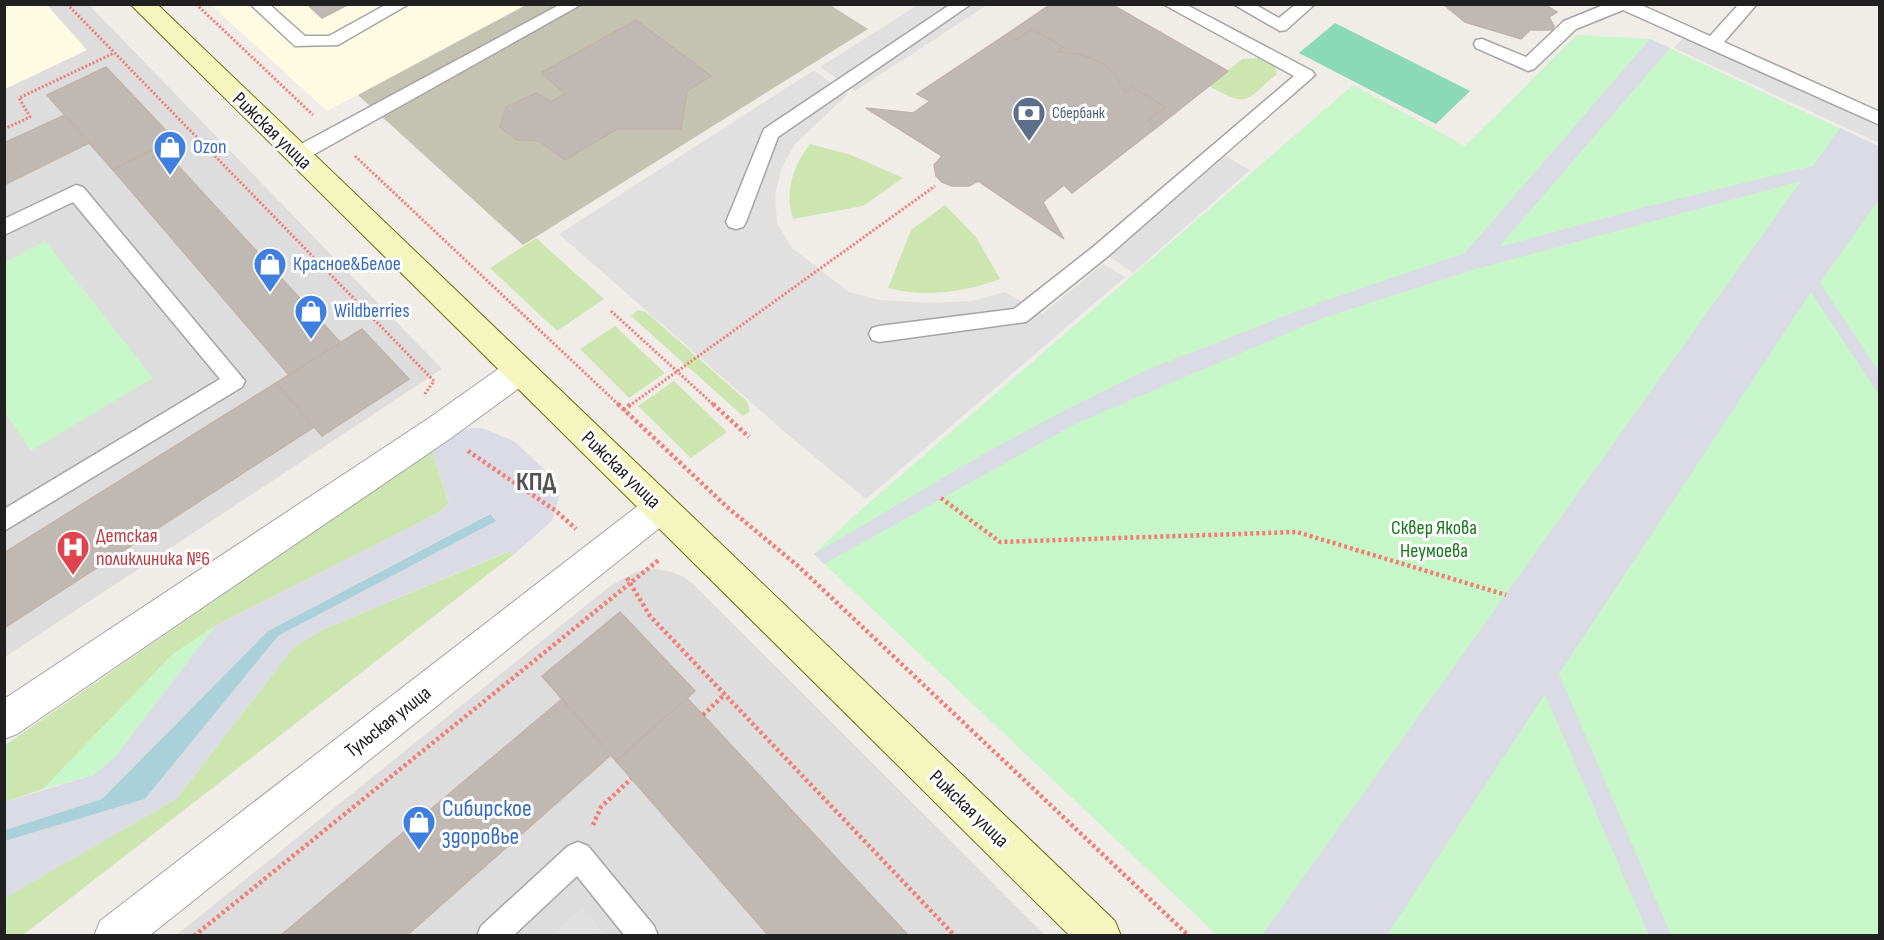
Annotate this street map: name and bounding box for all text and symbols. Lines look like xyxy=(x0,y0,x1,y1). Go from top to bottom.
street label: Рижская улица xyxy=(227,87,317,175)
bank icon: Сбербанк xyxy=(1011,95,1047,142)
place label: Сбербанк xyxy=(1052,104,1106,123)
shop icon: Ozon xyxy=(152,129,188,176)
place label: Ozon xyxy=(193,135,227,159)
shop icon: Красное&Белое xyxy=(252,246,288,293)
place label: Красное&Белое xyxy=(293,252,401,276)
shop icon: Wildberries xyxy=(293,293,329,340)
place label: Wildberries xyxy=(334,299,410,323)
street label: Рижская улица xyxy=(576,426,666,514)
district label: КПД xyxy=(516,467,556,498)
park label: Сквер Якова Неумоева xyxy=(1391,516,1477,563)
place label: Детская поликлиника №6 xyxy=(96,524,210,571)
hospital icon: Детская поликлиника №6 xyxy=(55,529,91,576)
street label: Тульская улица xyxy=(340,681,436,763)
street label: Рижская улица xyxy=(924,765,1014,853)
place label: Сибирское здоровье xyxy=(442,794,532,851)
shop icon: Сибирское здоровье xyxy=(401,804,437,851)

